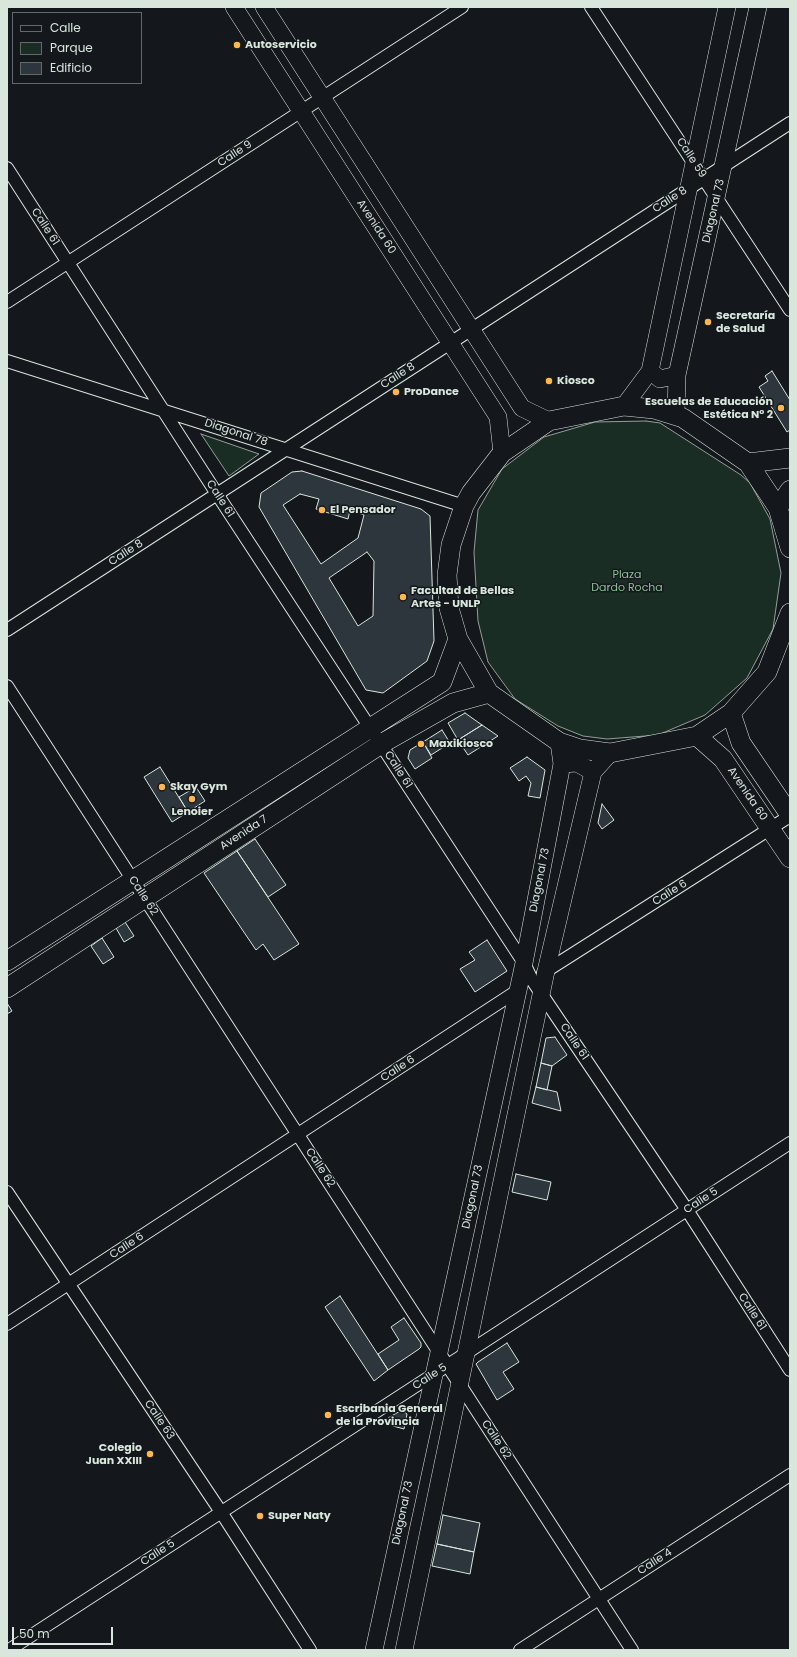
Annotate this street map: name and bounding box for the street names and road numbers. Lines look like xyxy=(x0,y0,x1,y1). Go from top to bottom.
street label: Calle 59 xyxy=(673,136,709,180)
street label: Calle 9 xyxy=(215,138,255,170)
street label: Diagonal 73 xyxy=(700,178,728,244)
street label: Calle 8 xyxy=(650,184,690,216)
street label: Avenida 60 xyxy=(354,197,398,257)
street label: Calle 61 xyxy=(28,206,62,248)
street label: Calle 8 xyxy=(378,360,418,392)
street label: Diagonal 78 xyxy=(203,417,269,449)
street label: Calle 61 xyxy=(203,478,237,520)
street label: Calle 8 xyxy=(106,537,146,569)
street label: Calle 61 xyxy=(381,749,415,791)
street label: Avenida 60 xyxy=(724,765,770,823)
street label: Avenida 7 xyxy=(218,813,270,853)
street label: Diagonal 73 xyxy=(527,847,553,913)
street label: Calle 62 xyxy=(125,874,161,918)
street label: Calle 6 xyxy=(650,877,690,909)
street label: Calle 61 xyxy=(557,1021,591,1063)
street label: Calle 6 xyxy=(378,1053,418,1085)
street label: Calle 62 xyxy=(302,1146,338,1190)
street label: Diagonal 73 xyxy=(460,1164,486,1230)
street label: Calle 5 xyxy=(681,1185,721,1217)
street label: Calle 6 xyxy=(107,1230,147,1262)
street label: Calle 61 xyxy=(735,1291,769,1333)
street label: Calle 5 xyxy=(410,1361,450,1393)
street label: Calle 63 xyxy=(141,1398,177,1442)
street label: Calle 62 xyxy=(478,1418,514,1462)
street label: Diagonal 73 xyxy=(390,1480,416,1546)
street label: Calle 5 xyxy=(138,1537,178,1569)
street label: Calle 4 xyxy=(635,1546,675,1578)

